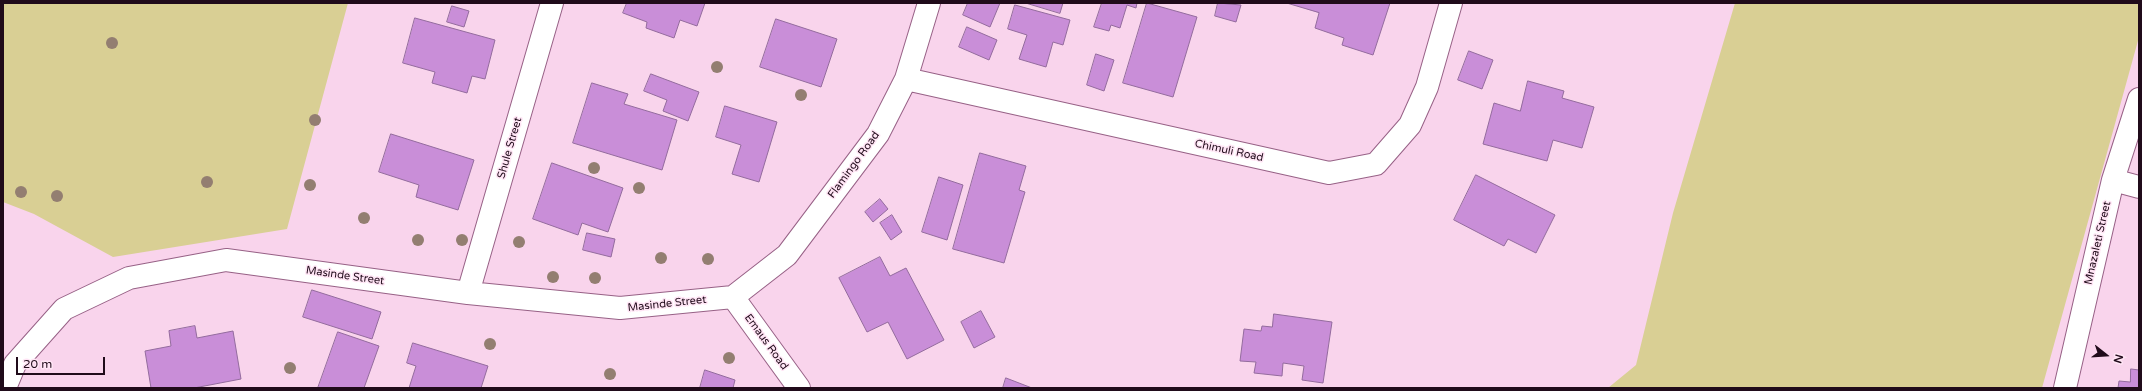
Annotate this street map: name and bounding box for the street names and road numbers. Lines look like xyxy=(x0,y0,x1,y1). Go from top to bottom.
street label: Shule Street xyxy=(495,116,525,180)
street label: Flamingo Road xyxy=(825,129,883,201)
street label: Chimuli Road xyxy=(1193,137,1265,165)
street label: Mnazaleti Street xyxy=(2082,200,2114,286)
street label: Masinde Street xyxy=(305,264,385,288)
street label: Masinde Street xyxy=(627,293,707,315)
street label: Emaus Road xyxy=(741,312,791,372)

